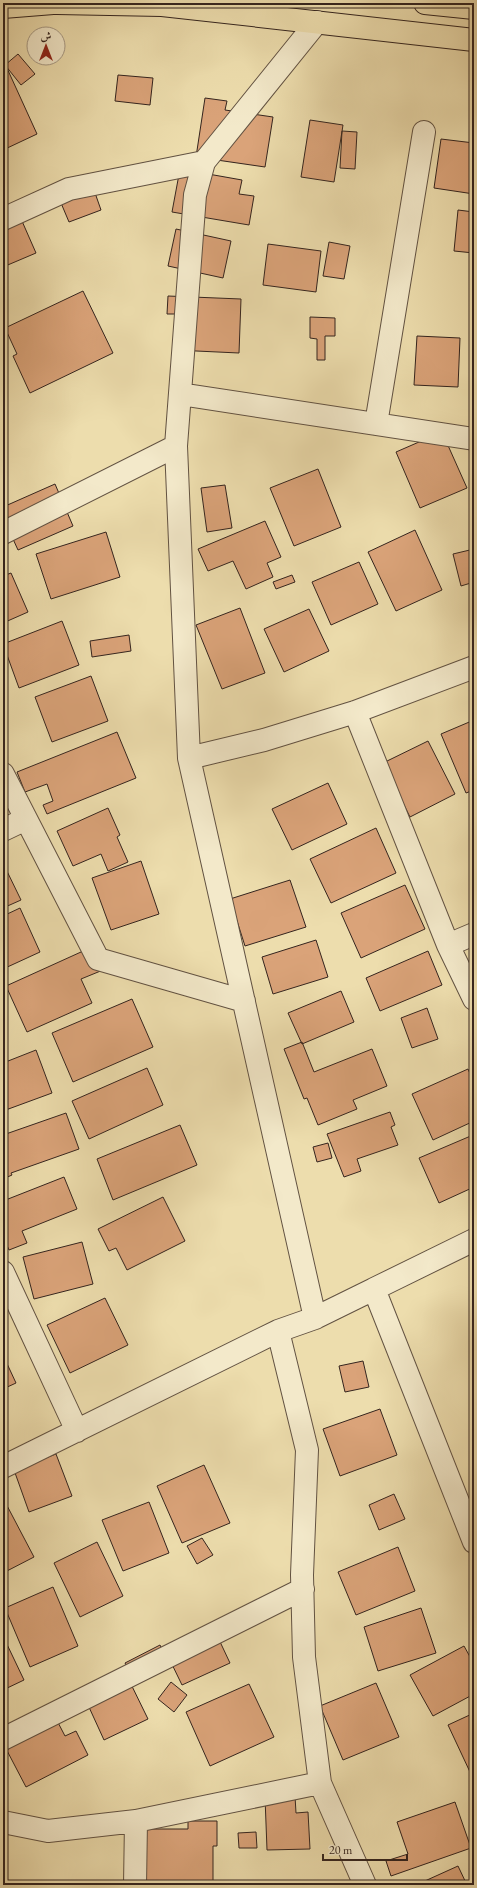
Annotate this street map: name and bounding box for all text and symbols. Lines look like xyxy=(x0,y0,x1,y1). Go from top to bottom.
north arrow xyxy=(26,26,66,66)
text: ش xyxy=(41,29,52,43)
scale bar xyxy=(323,1836,407,1862)
text: 20 m xyxy=(329,1842,353,1858)

